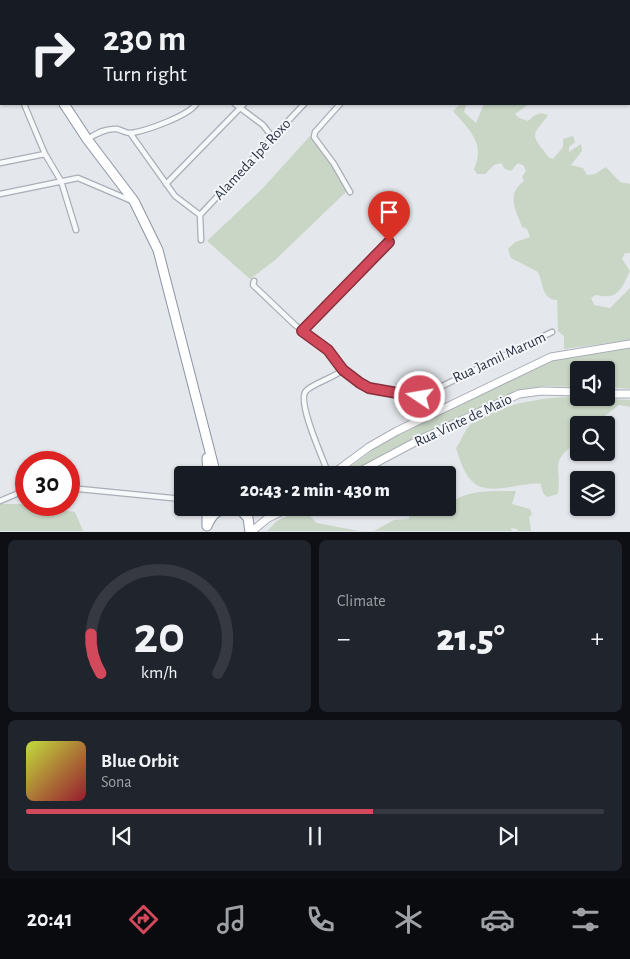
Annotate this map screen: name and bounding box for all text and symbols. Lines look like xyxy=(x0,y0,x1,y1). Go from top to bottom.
icon: right xyxy=(20,20,85,85)
text: 230 m xyxy=(103,22,186,57)
text: Turn right xyxy=(103,63,187,85)
street label: Alameda Ipê Roxo xyxy=(211,116,294,203)
pin xyxy=(368,191,410,242)
icon: arrive xyxy=(375,198,403,226)
street label: Rua Jamil Marum xyxy=(450,329,548,386)
map controls xyxy=(570,361,615,516)
button: sound xyxy=(570,361,615,406)
position arrow xyxy=(393,370,445,422)
street label: Rua Vinte de Maio xyxy=(412,391,514,450)
button: search xyxy=(570,416,615,461)
speed limit sign: 30 xyxy=(15,451,80,516)
button: layers xyxy=(570,471,615,516)
text: 20:43 · 2 min · 430 m xyxy=(240,481,390,500)
text: Climate xyxy=(337,593,386,609)
text: 20 xyxy=(134,610,185,662)
text: 21.5° xyxy=(436,620,505,658)
text: − xyxy=(337,625,350,653)
text: + xyxy=(591,625,604,653)
text: km/h xyxy=(141,664,178,682)
text: Blue Orbit xyxy=(101,752,179,771)
text: Sona xyxy=(101,774,132,790)
icon: previous xyxy=(108,822,136,850)
icon: pause xyxy=(301,822,329,850)
icon: next xyxy=(494,822,522,850)
icon: directions xyxy=(126,902,161,937)
icon: music xyxy=(214,902,249,937)
icon: phone xyxy=(303,902,338,937)
icon: climate xyxy=(391,902,426,937)
icon: car xyxy=(480,902,515,937)
icon: filters xyxy=(568,902,603,937)
text: 20:41 xyxy=(27,908,73,930)

